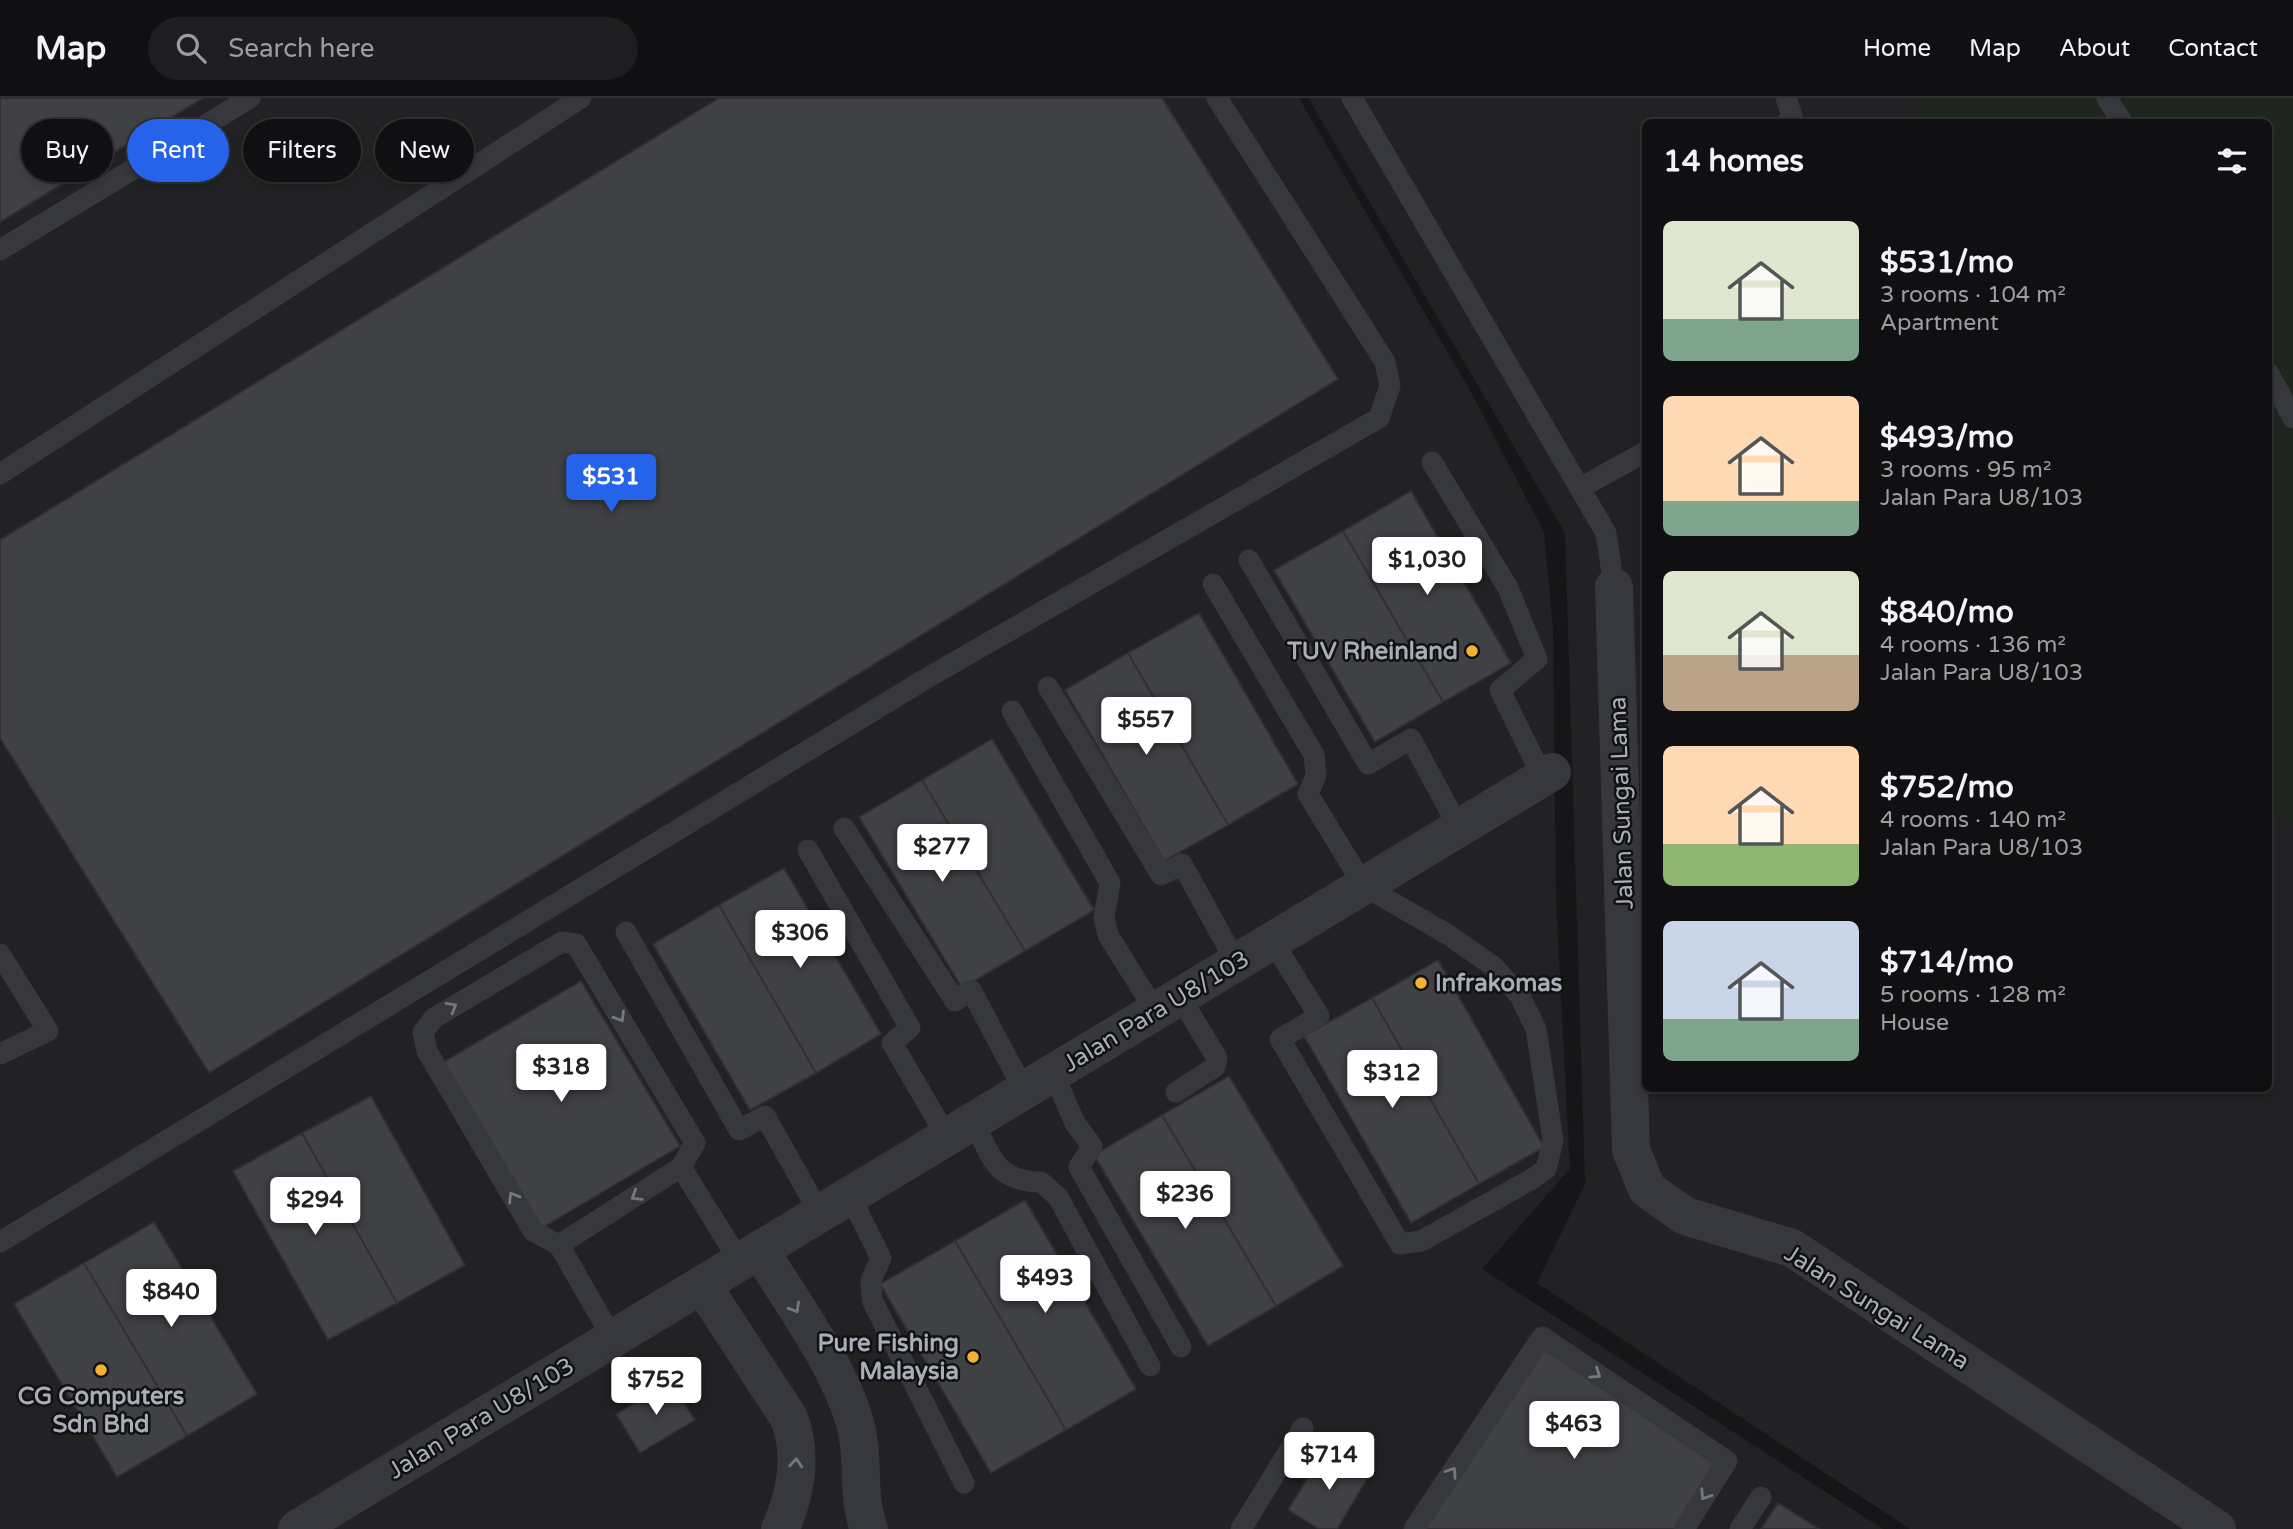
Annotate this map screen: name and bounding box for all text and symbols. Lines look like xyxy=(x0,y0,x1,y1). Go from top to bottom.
search box xyxy=(148,17,638,80)
text: Map xyxy=(35,29,106,68)
icon: search xyxy=(172,29,210,67)
text: Search here xyxy=(228,33,374,64)
text: Home xyxy=(1863,34,1931,63)
text: Map xyxy=(1969,34,2021,63)
text: About xyxy=(2059,34,2130,63)
text: Contact xyxy=(2168,34,2258,63)
chip: Buy xyxy=(21,119,113,182)
chip: Rent xyxy=(127,119,229,182)
chip: Filters xyxy=(243,119,361,182)
chip: New xyxy=(375,119,474,182)
icon: filters xyxy=(2213,142,2251,180)
text: 14 homes xyxy=(1663,143,1804,180)
text: $531/mo xyxy=(1880,244,2014,281)
icon: home xyxy=(1719,249,1803,333)
text: 3 rooms · 104 m² xyxy=(1880,281,2066,309)
text: Apartment xyxy=(1880,309,1999,337)
text: $493/mo xyxy=(1880,419,2014,456)
icon: home xyxy=(1719,424,1803,508)
pin: $531 xyxy=(570,454,652,514)
text: 3 rooms · 95 m² xyxy=(1880,456,2051,484)
text: $531 xyxy=(582,463,640,491)
text: Jalan Para U8/103 xyxy=(1880,484,2083,512)
pin: $1,030 xyxy=(1370,538,1484,597)
text: $1,030 xyxy=(1388,546,1466,574)
text: $840/mo xyxy=(1880,594,2014,631)
icon: home xyxy=(1719,599,1803,683)
text: 4 rooms · 136 m² xyxy=(1880,631,2066,659)
place label: TUV Rheinland xyxy=(1286,637,1458,666)
marker: TUV Rheinland xyxy=(1464,643,1480,659)
text: Jalan Para U8/103 xyxy=(1880,659,2083,687)
street label: Jalan Sungai Lama xyxy=(1603,696,1640,910)
pin: $557 xyxy=(1105,698,1187,757)
text: $557 xyxy=(1117,706,1175,734)
text: $752/mo xyxy=(1880,769,2014,806)
icon: home xyxy=(1719,774,1803,858)
text: 4 rooms · 140 m² xyxy=(1880,806,2066,834)
pin: $277 xyxy=(901,824,983,884)
text: $277 xyxy=(913,833,971,861)
text: Jalan Para U8/103 xyxy=(1880,834,2083,862)
pin: $306 xyxy=(759,910,841,970)
text: $306 xyxy=(771,919,829,947)
street label: Jalan Para U8/103 xyxy=(1058,944,1255,1078)
text: $714/mo xyxy=(1880,944,2014,981)
icon: home xyxy=(1719,949,1803,1033)
place label: Infrakomas xyxy=(1435,969,1562,998)
marker: Infrakomas xyxy=(1413,975,1429,991)
text: 5 rooms · 128 m² xyxy=(1880,981,2066,1009)
one-way arrow xyxy=(445,1002,457,1015)
text: House xyxy=(1880,1009,1949,1037)
one-way arrow xyxy=(612,1010,625,1023)
pin: $318 xyxy=(520,1044,602,1104)
pin: $312 xyxy=(1351,1051,1433,1110)
text: $318 xyxy=(532,1053,590,1081)
text: $312 xyxy=(1363,1059,1421,1087)
pin: $236 xyxy=(1144,1172,1226,1231)
pin: $294 xyxy=(274,1178,356,1237)
text: $236 xyxy=(1156,1180,1214,1208)
text: $294 xyxy=(286,1186,344,1214)
one-way arrow xyxy=(631,1187,644,1200)
one-way arrow xyxy=(508,1191,521,1204)
street label: Jalan Sungai Lama xyxy=(1779,1239,1975,1376)
pin: $493 xyxy=(1004,1256,1086,1315)
text: $493 xyxy=(1016,1264,1074,1292)
pin: $840 xyxy=(130,1270,212,1329)
text: $840 xyxy=(142,1278,200,1306)
one-way arrow xyxy=(787,1301,800,1314)
place label: Pure Fishing Malaysia xyxy=(818,1329,959,1386)
marker: Pure Fishing Malaysia xyxy=(965,1349,981,1365)
street label: Jalan Para U8/103 xyxy=(383,1351,580,1485)
pin: $752 xyxy=(615,1358,697,1417)
marker: CG Computers Sdn Bhd xyxy=(93,1362,109,1378)
text: $752 xyxy=(627,1366,685,1394)
one-way arrow xyxy=(1589,1366,1602,1379)
place label: CG Computers Sdn Bhd xyxy=(18,1382,184,1439)
pin: $463 xyxy=(1533,1402,1615,1461)
text: $463 xyxy=(1545,1410,1603,1438)
pin: $714 xyxy=(1288,1432,1370,1492)
text: $714 xyxy=(1300,1441,1358,1469)
one-way arrow xyxy=(788,1458,803,1469)
one-way arrow xyxy=(1444,1467,1456,1480)
one-way arrow xyxy=(1701,1487,1714,1500)

